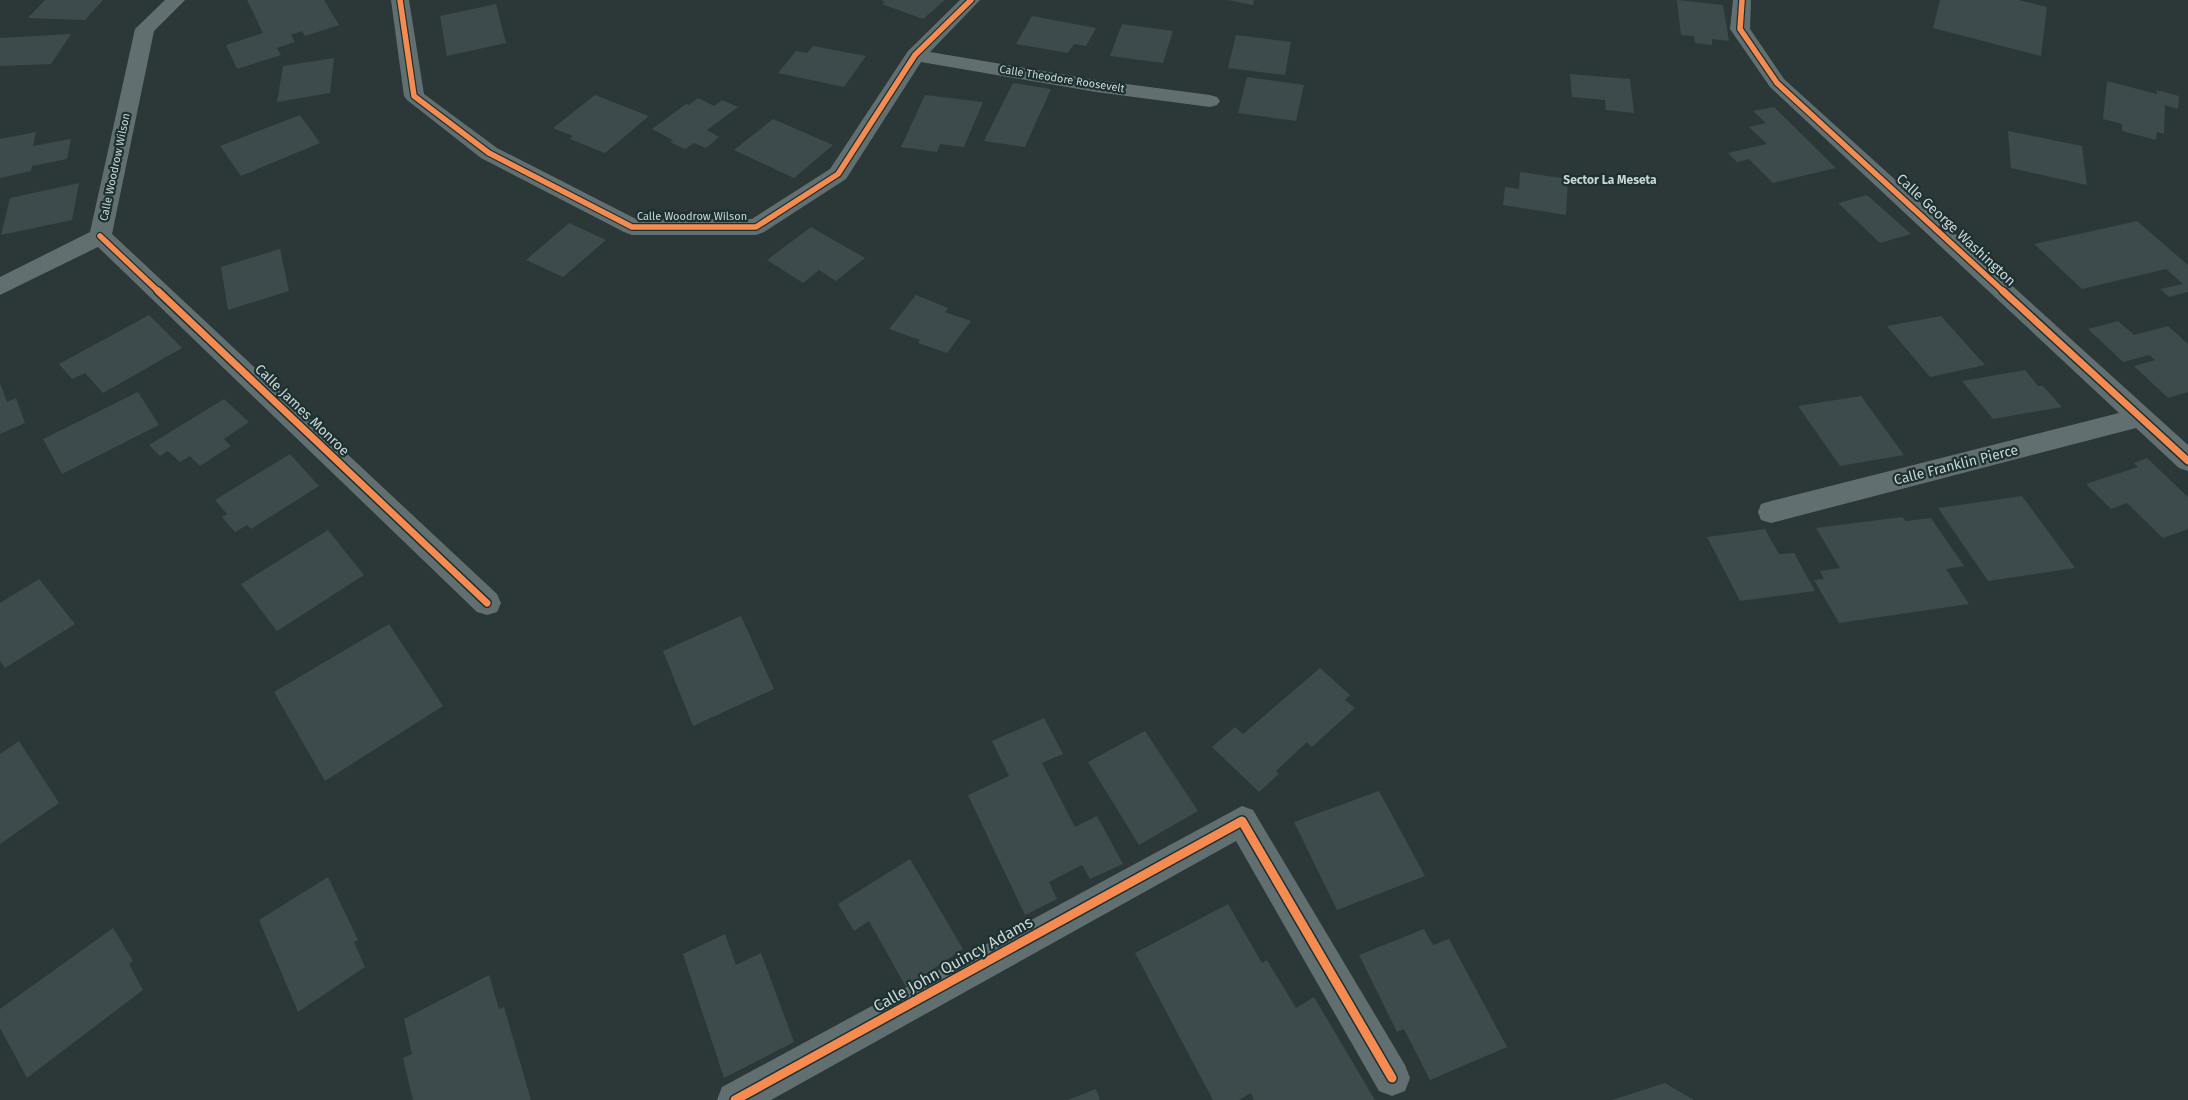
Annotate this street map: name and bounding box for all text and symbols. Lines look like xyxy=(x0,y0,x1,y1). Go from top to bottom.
street label: Calle Theodore Roosevelt xyxy=(998,63,1126,95)
street label: Calle Woodrow Wilson xyxy=(97,112,133,222)
street label: Calle George Washington xyxy=(1893,170,2019,290)
district label: Sector La Meseta xyxy=(1563,173,1657,187)
street label: Calle Woodrow Wilson xyxy=(637,210,747,223)
street label: Calle James Monroe xyxy=(251,361,353,459)
street label: Calle Franklin Pierce xyxy=(1892,441,2020,489)
street label: Calle John Quincy Adams xyxy=(870,912,1036,1016)

